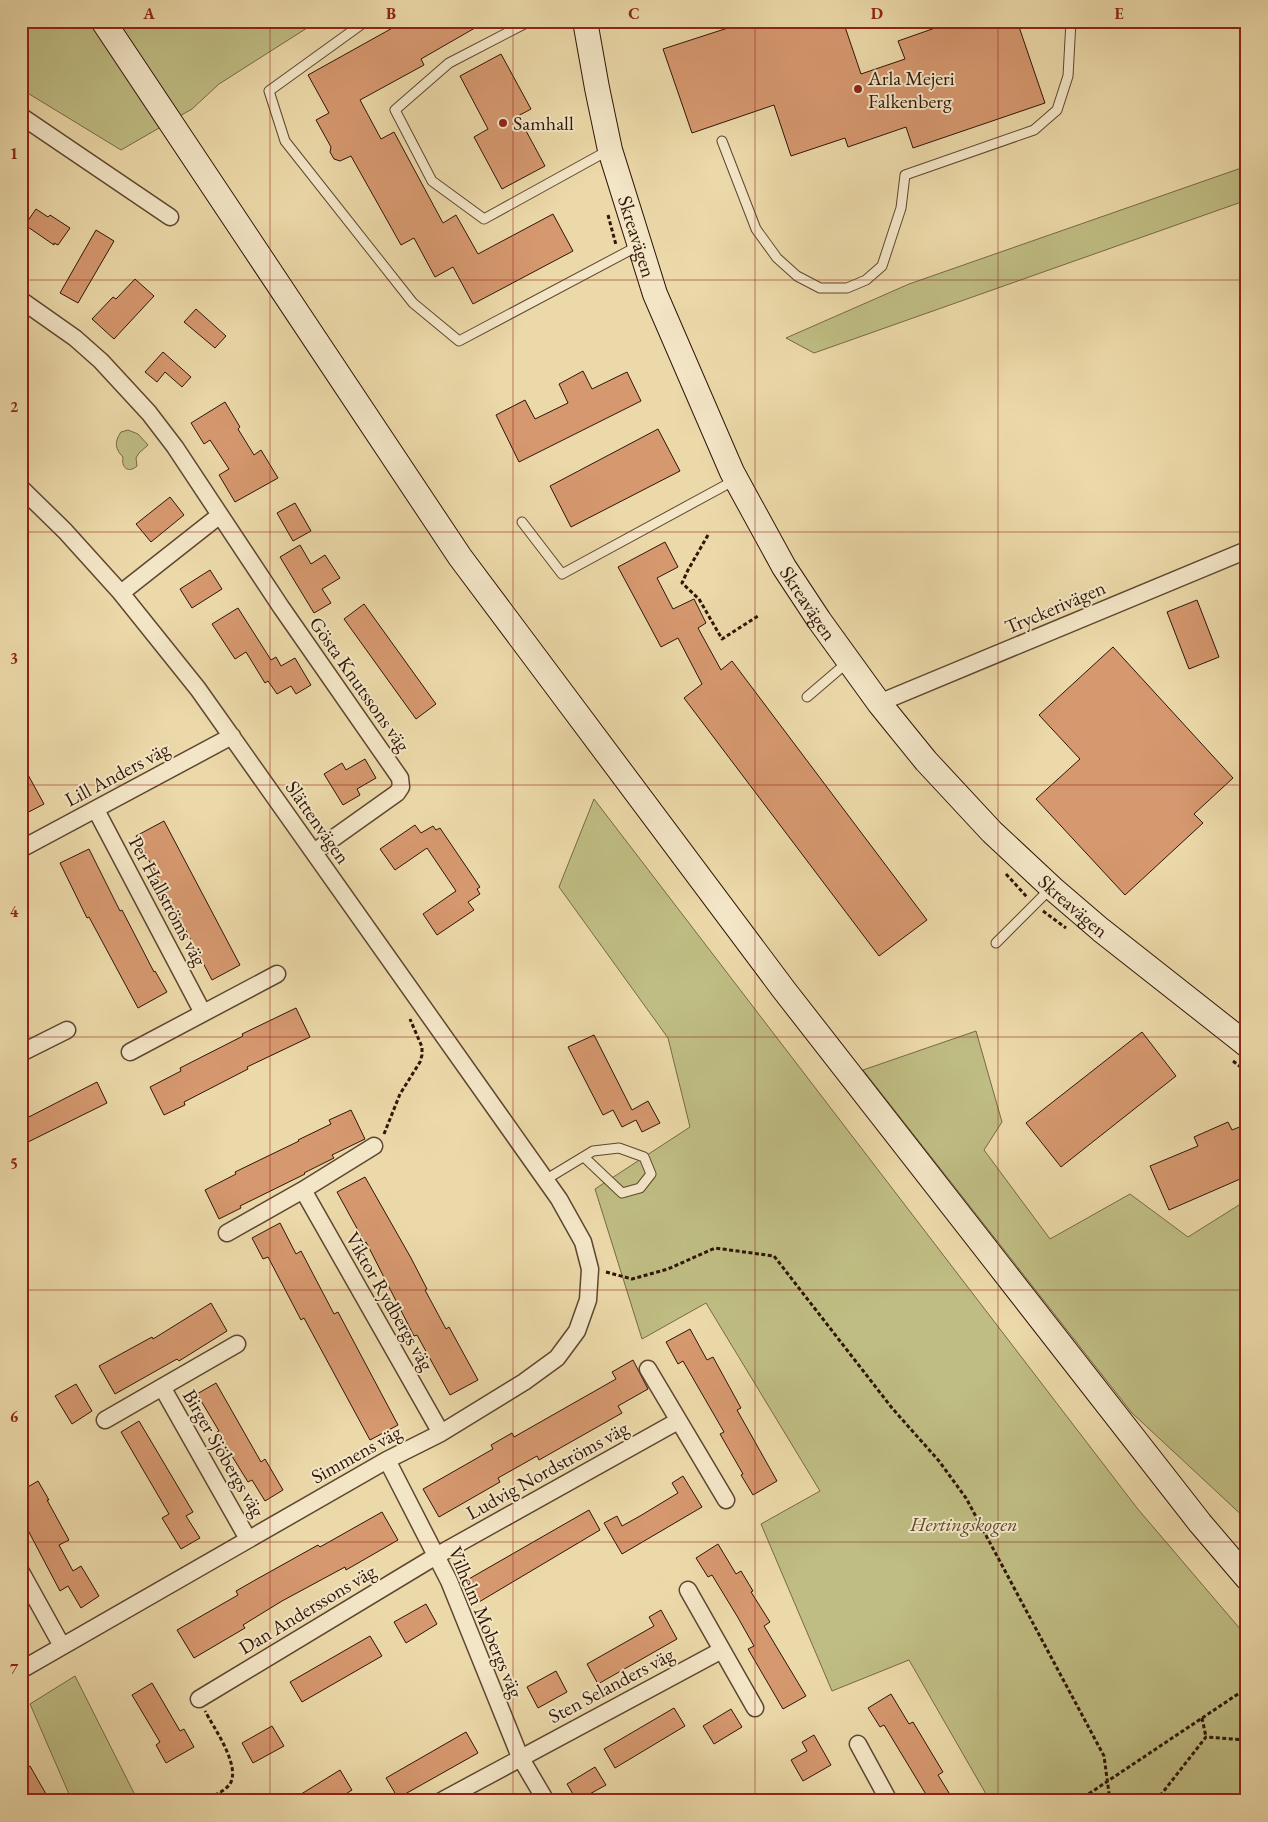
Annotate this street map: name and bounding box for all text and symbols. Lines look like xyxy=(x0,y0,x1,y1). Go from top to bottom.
text: A xyxy=(142,3,155,24)
text: B xyxy=(386,3,396,24)
text: C xyxy=(628,3,640,24)
text: D xyxy=(871,3,883,24)
text: E xyxy=(1114,3,1124,24)
place label: Arla Mejeri Falkenberg xyxy=(867,65,955,114)
marker: Arla Mejeri Falkenberg xyxy=(852,83,864,95)
place label: Samhall xyxy=(513,110,574,136)
marker: Samhall xyxy=(497,117,509,129)
text: 1 xyxy=(10,143,18,164)
street label: Skreavägen xyxy=(612,192,662,281)
text: 2 xyxy=(10,396,19,417)
street label: Skreavägen xyxy=(774,561,843,646)
street label: Tryckerivägen xyxy=(1001,574,1110,640)
street label: Gösta Knutssons väg xyxy=(304,611,416,757)
text: 3 xyxy=(10,648,18,669)
street label: Lill Anders väg xyxy=(60,735,174,812)
street label: Slättenvägen xyxy=(280,775,356,869)
street label: Per Hallströms väg xyxy=(123,832,213,970)
street label: Skreavägen xyxy=(1033,869,1114,944)
text: 4 xyxy=(10,901,19,922)
text: 5 xyxy=(10,1153,18,1174)
street label: Viktor Rydbergs väg xyxy=(340,1227,440,1375)
street label: Birger Sjöbergs väg xyxy=(177,1384,271,1522)
text: 6 xyxy=(10,1406,19,1427)
street label: Ludvig Nordströms väg xyxy=(461,1414,633,1525)
street label: Simmens väg xyxy=(306,1418,406,1489)
park label: Hertingskogen xyxy=(909,1511,1018,1537)
street label: Vilhelm Mobergs väg xyxy=(442,1542,530,1702)
street label: Dan Anderssons väg xyxy=(234,1558,381,1660)
street label: Sten Selanders väg xyxy=(544,1641,679,1729)
text: 7 xyxy=(10,1658,19,1679)

